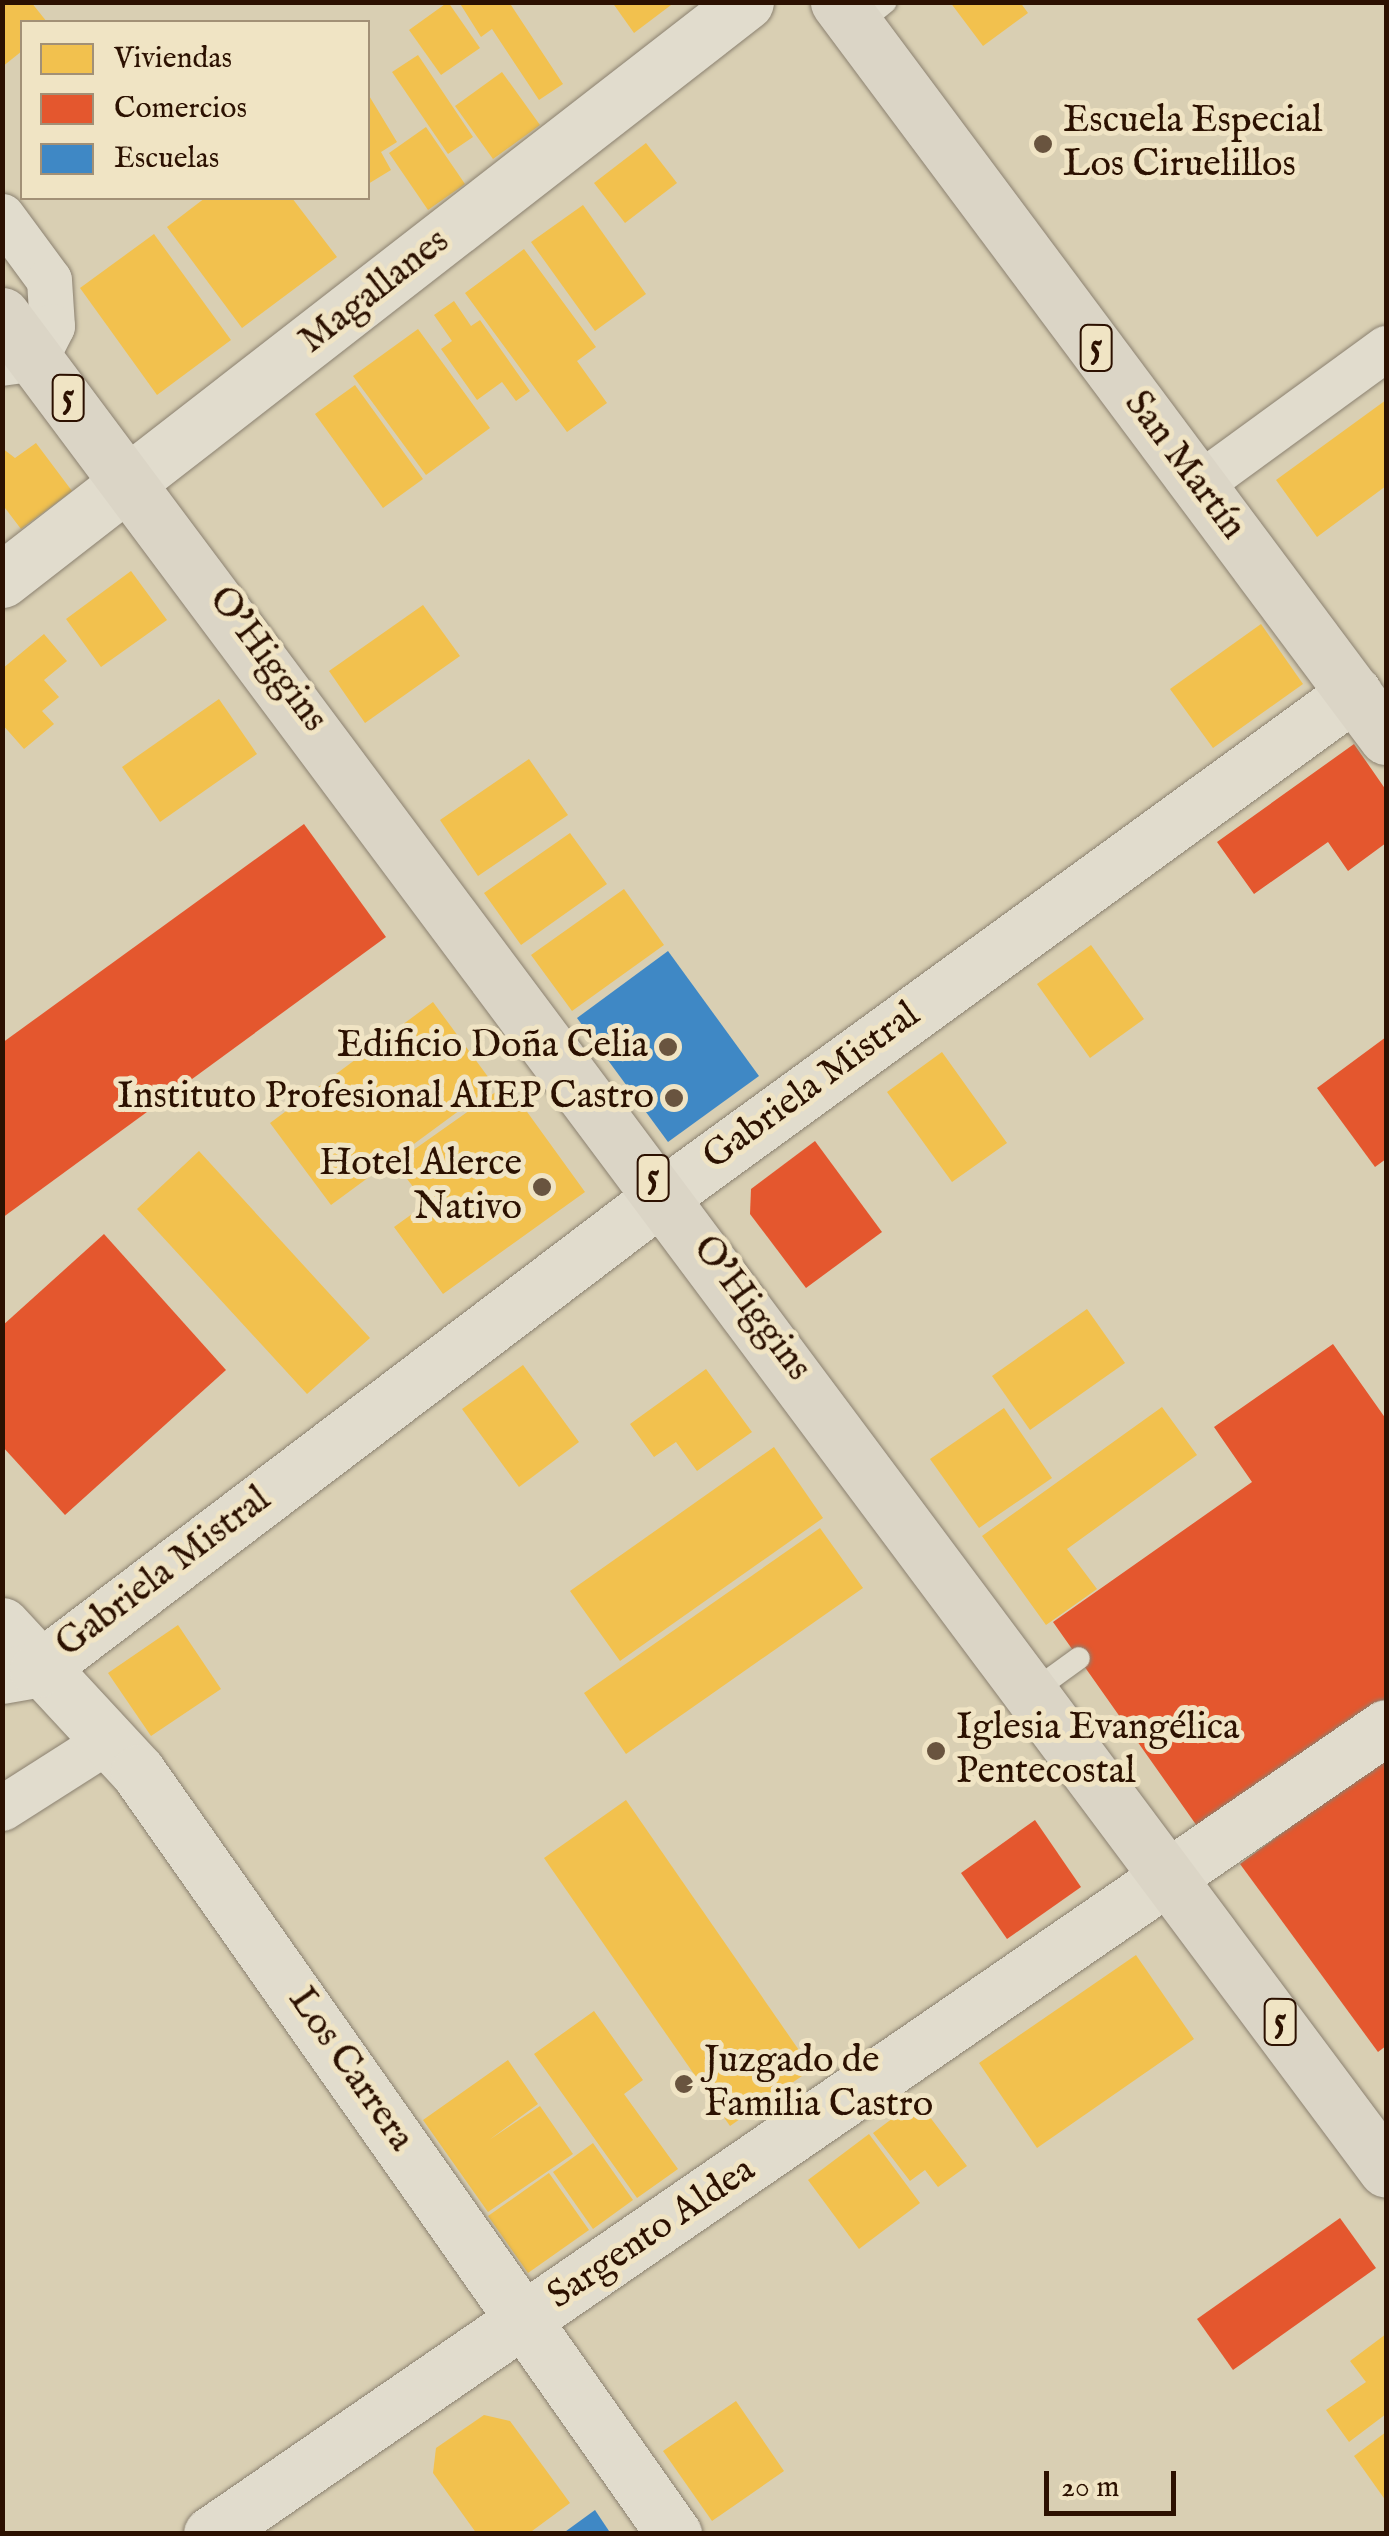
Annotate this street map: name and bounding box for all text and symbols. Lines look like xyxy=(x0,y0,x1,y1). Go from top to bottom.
legend xyxy=(20,20,370,200)
text: Viviendas xyxy=(114,40,232,78)
text: Comercios xyxy=(114,90,247,128)
place label: Escuela Especial Los Ciruelillos xyxy=(1063,99,1322,188)
marker: Escuela Especial Los Ciruelillos xyxy=(1032,133,1054,155)
text: Escuelas xyxy=(114,140,219,178)
street label: Magallanes xyxy=(291,219,459,365)
road number: 5 xyxy=(1078,318,1114,378)
road number: 5 xyxy=(50,368,86,428)
street label: San Martín xyxy=(1113,383,1255,549)
street label: O'Higgins xyxy=(198,579,336,741)
street label: Gabriela Mistral xyxy=(695,993,929,1181)
place label: Edificio Doña Celia xyxy=(337,1024,648,1070)
marker: Edificio Doña Celia xyxy=(657,1036,679,1058)
place label: Instituto Profesional AIEP Castro xyxy=(117,1075,654,1121)
marker: Instituto Profesional AIEP Castro xyxy=(663,1087,685,1109)
place label: Hotel Alerce Nativo xyxy=(319,1142,522,1232)
road number: 5 xyxy=(636,1148,670,1208)
marker: Hotel Alerce Nativo xyxy=(531,1176,553,1198)
street label: O'Higgins xyxy=(682,1228,820,1390)
street label: Gabriela Mistral xyxy=(48,1478,280,1668)
place label: Iglesia Evangélica Pentecostal xyxy=(956,1706,1240,1796)
marker: Iglesia Evangélica Pentecostal xyxy=(925,1740,947,1762)
street label: Los Carrera xyxy=(277,1980,423,2160)
road number: 5 xyxy=(1262,1992,1298,2052)
place label: Juzgado de Familia Castro xyxy=(704,2039,933,2128)
marker: Juzgado de Familia Castro xyxy=(673,2073,695,2095)
street label: Sargento Aldea xyxy=(540,2148,764,2320)
scale bar xyxy=(1049,2451,1182,2513)
text: 20 m xyxy=(1061,2469,1120,2507)

